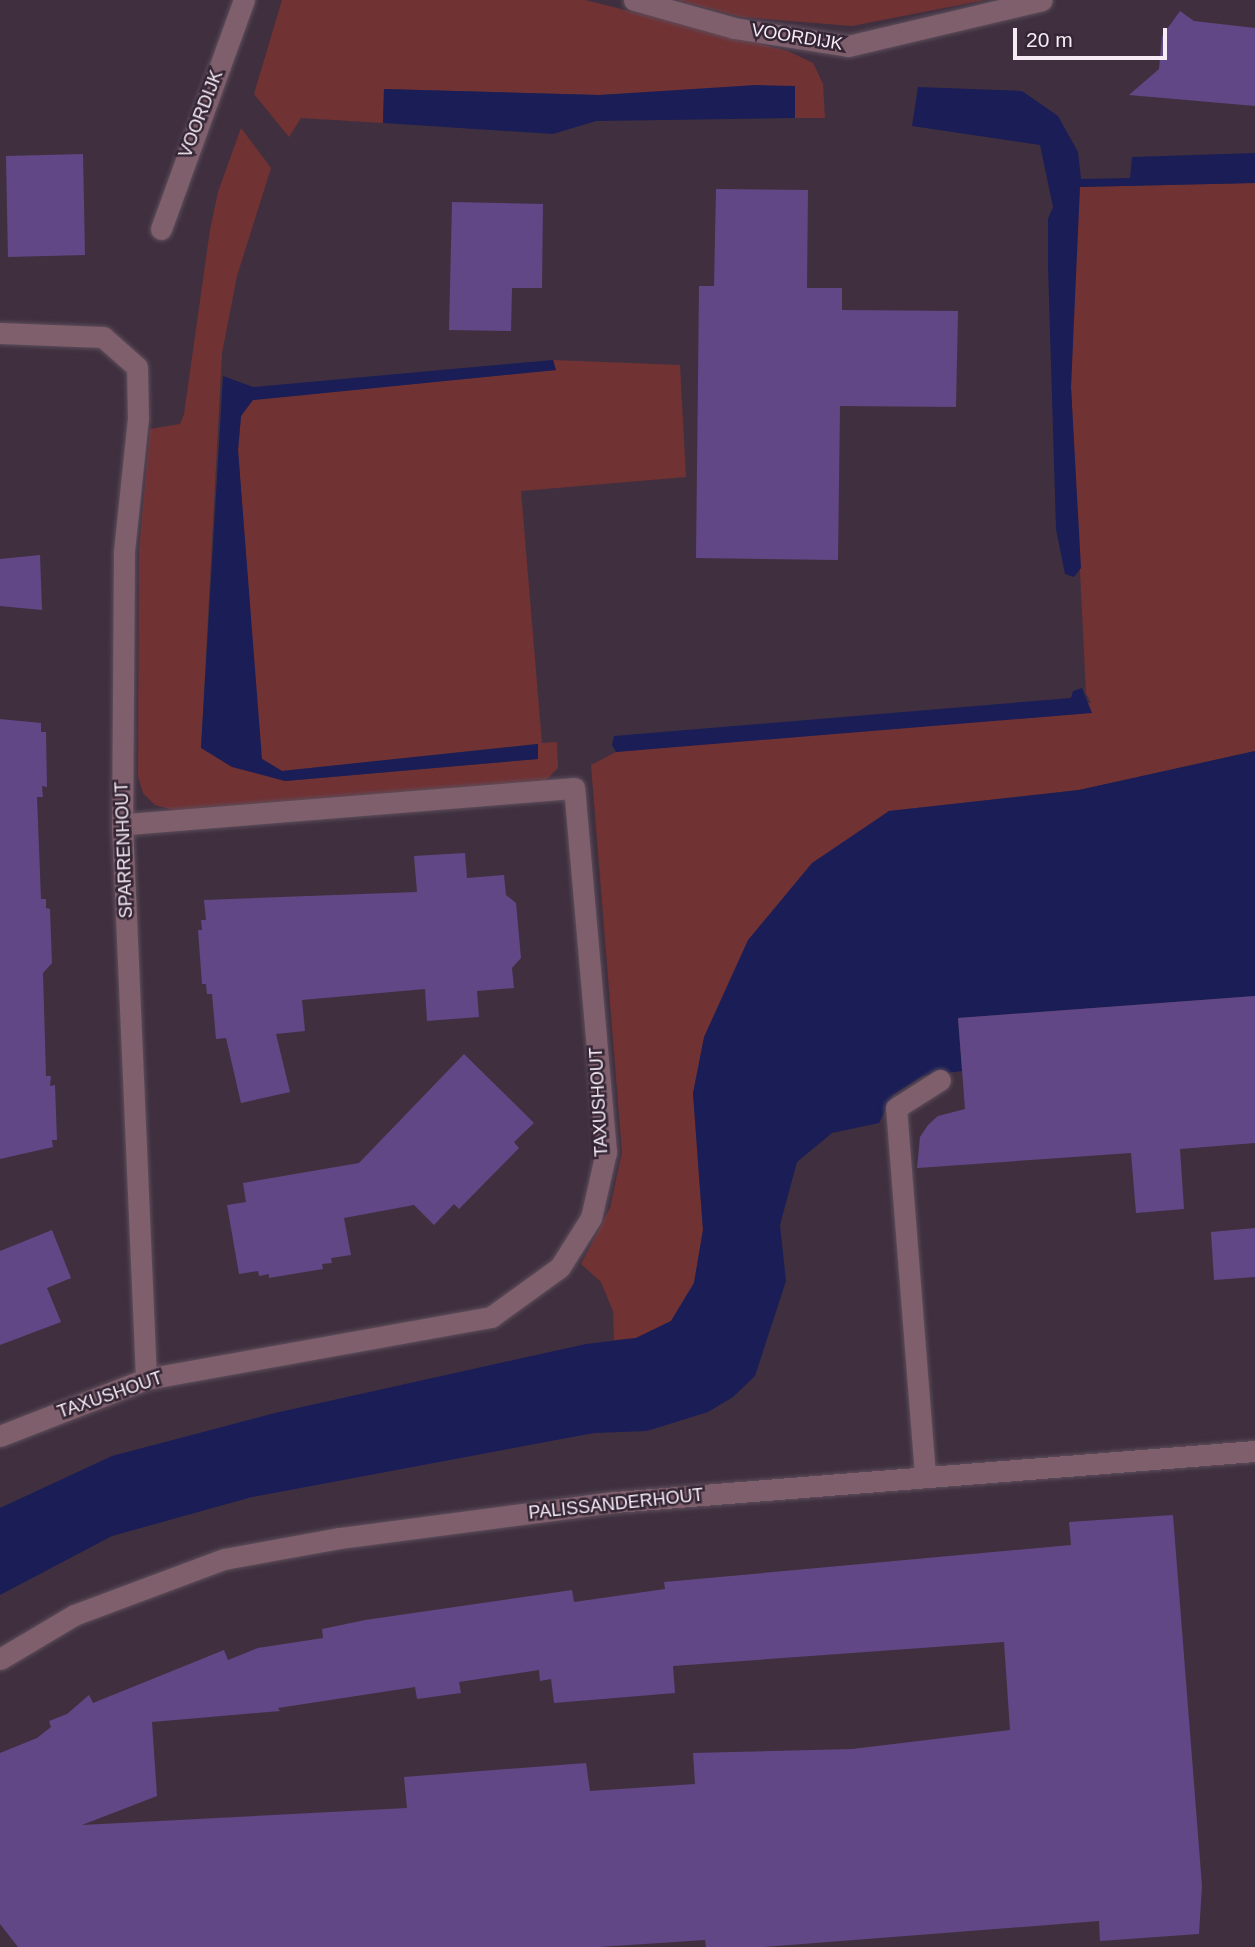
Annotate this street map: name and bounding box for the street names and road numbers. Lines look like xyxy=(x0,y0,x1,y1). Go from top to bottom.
street label: VOORDIJK xyxy=(750,19,844,55)
street label: VOORDIJK xyxy=(174,67,228,161)
street label: SPARRENHOUT xyxy=(111,781,137,919)
street label: TAXUSHOUT xyxy=(585,1047,613,1157)
street label: TAXUSHOUT xyxy=(55,1367,165,1423)
street label: PALISSANDERHOUT xyxy=(528,1484,704,1524)

